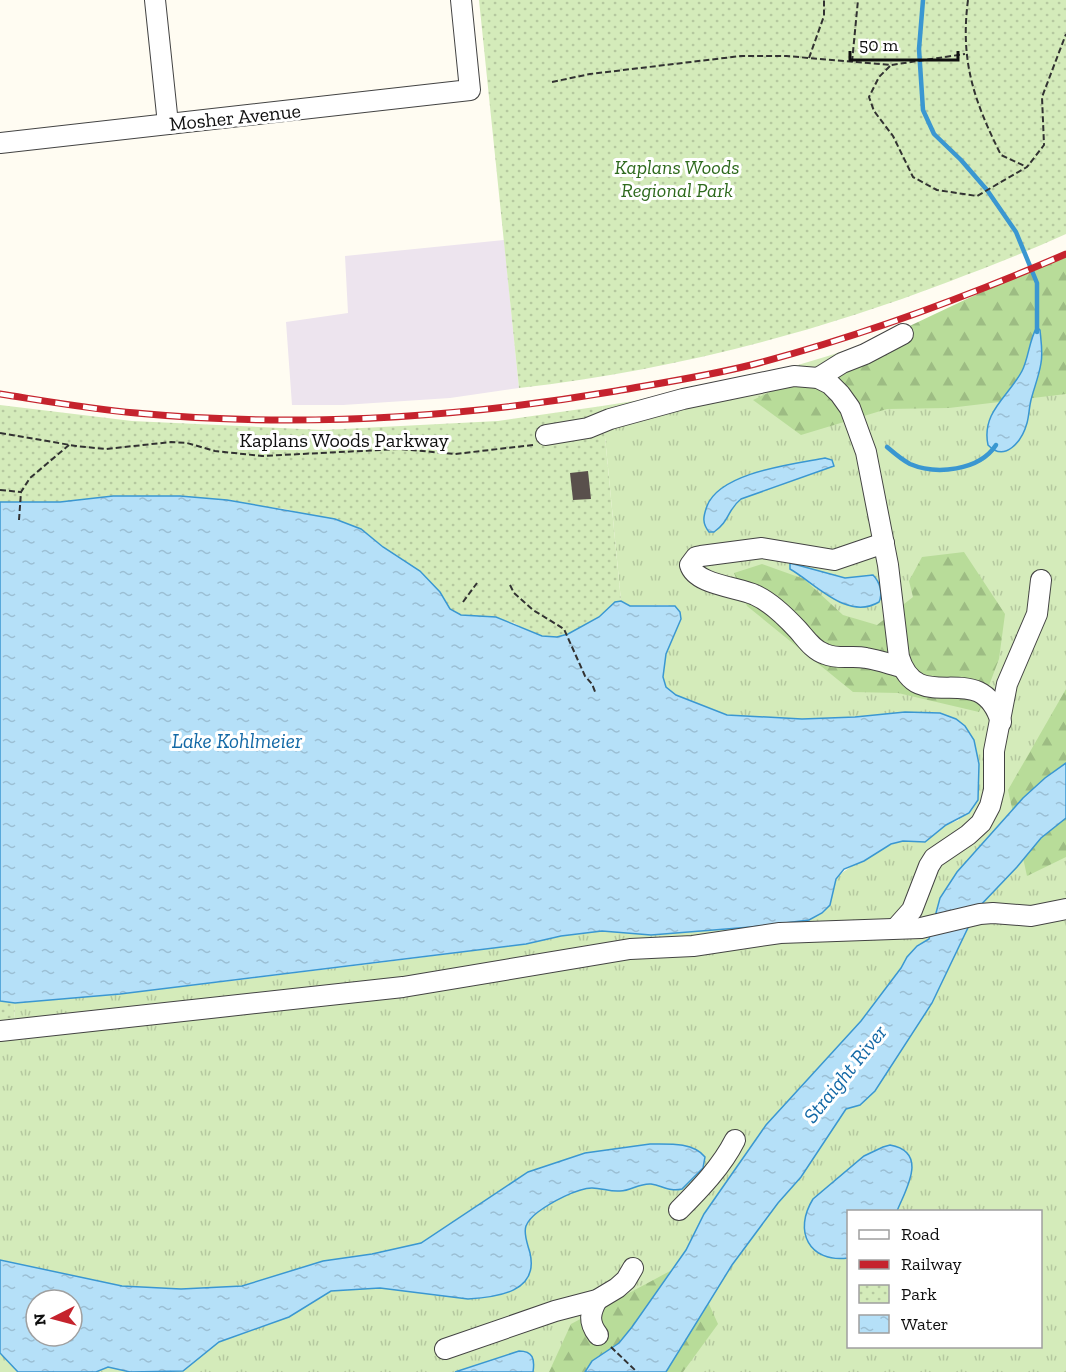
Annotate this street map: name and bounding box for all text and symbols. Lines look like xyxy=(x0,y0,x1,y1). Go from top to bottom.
scale bar xyxy=(850,24,958,62)
text: 50 m xyxy=(859,34,899,56)
street label: Mosher Avenue xyxy=(168,98,302,136)
park label: Kaplans Woods Regional Park xyxy=(614,155,740,202)
street label: Kaplans Woods Parkway xyxy=(239,428,450,452)
water label: Lake Kohlmeier xyxy=(172,728,303,753)
water label: Straight River xyxy=(798,1019,892,1128)
legend xyxy=(847,1210,1042,1348)
text: Road xyxy=(901,1223,940,1245)
text: Railway xyxy=(901,1253,963,1275)
text: Park xyxy=(901,1283,937,1305)
north arrow xyxy=(24,1288,84,1348)
text: N xyxy=(29,1312,50,1327)
text: Water xyxy=(901,1313,948,1335)

